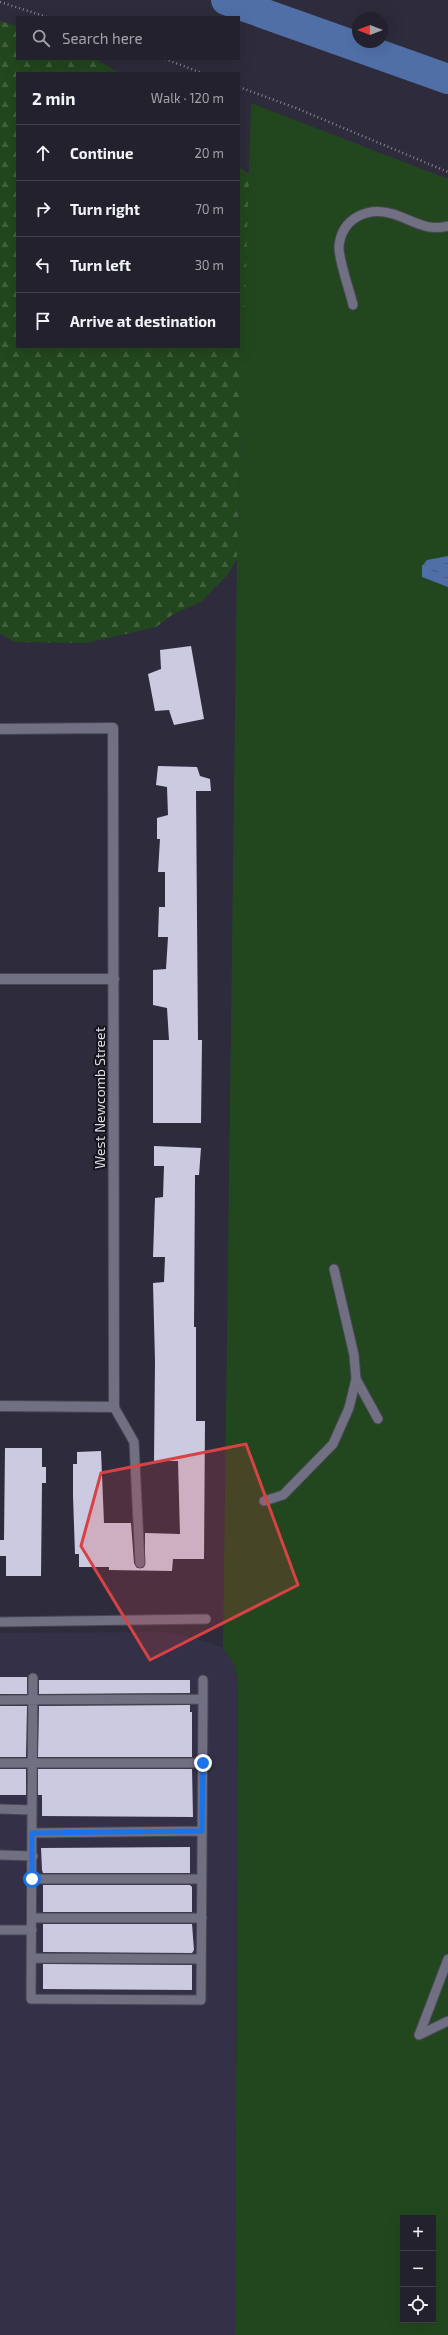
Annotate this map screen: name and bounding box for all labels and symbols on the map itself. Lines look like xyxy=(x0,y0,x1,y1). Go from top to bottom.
north arrow xyxy=(352,12,388,48)
street label: West Newcomb Street xyxy=(91,1027,108,1169)
route end xyxy=(194,1754,212,1772)
route start xyxy=(23,1870,41,1888)

